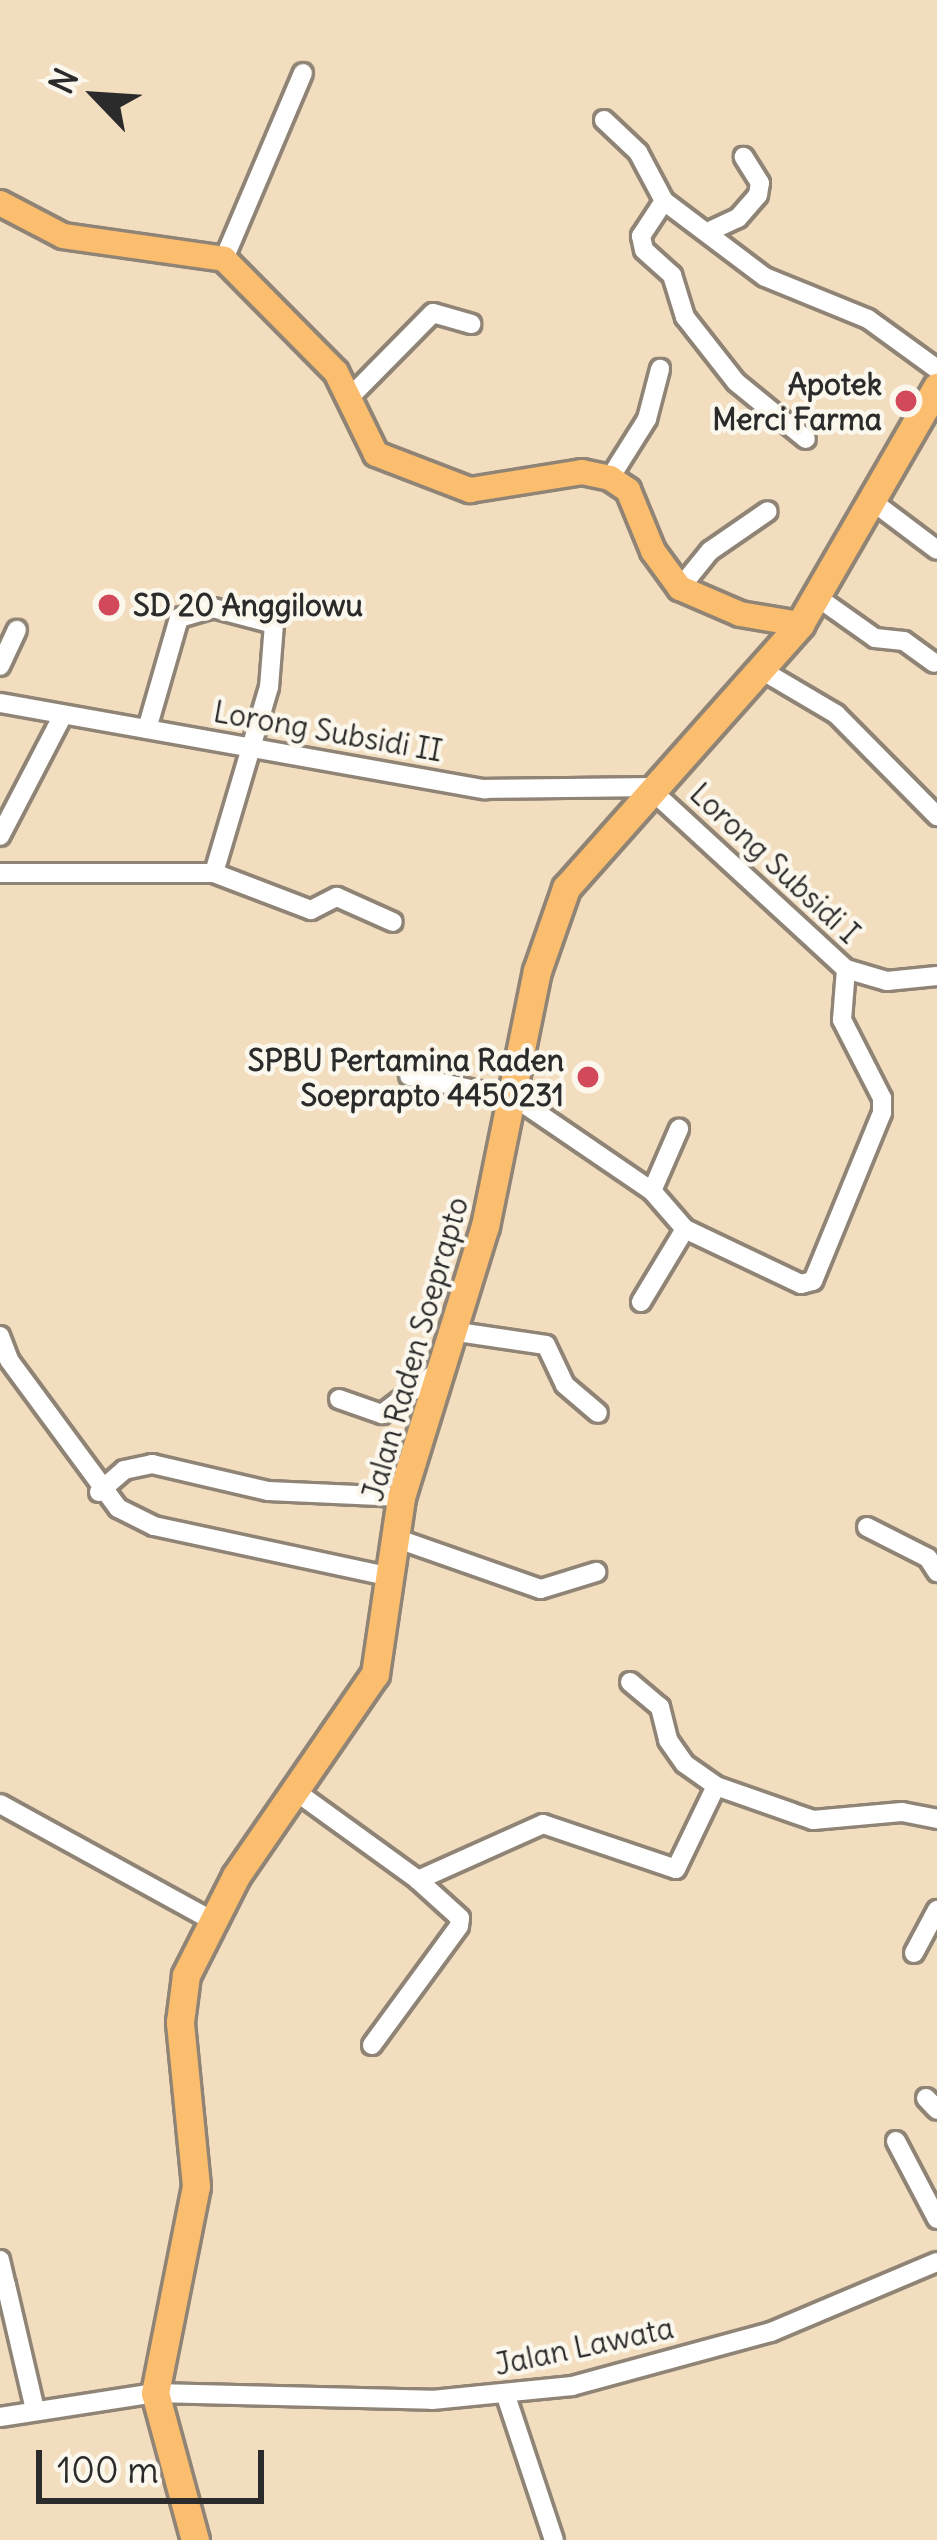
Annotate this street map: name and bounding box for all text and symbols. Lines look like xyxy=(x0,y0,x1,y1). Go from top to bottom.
north arrow xyxy=(36,36,156,156)
text: N xyxy=(40,62,87,100)
place label: Apotek Merci Farma xyxy=(712,366,882,436)
marker: Apotek Merci Farma xyxy=(893,388,919,414)
place label: SD 20 Anggilowu xyxy=(133,587,363,623)
marker: SD 20 Anggilowu xyxy=(96,592,122,618)
street label: Lorong Subsidi II xyxy=(211,693,445,769)
street label: Lorong Subsidi I xyxy=(683,775,867,951)
place label: SPBU Pertamina Raden Soeprapto 4450231 xyxy=(248,1042,564,1112)
marker: SPBU Pertamina Raden Soeprapto 4450231 xyxy=(575,1064,601,1090)
street label: Jalan Raden Soeprapto xyxy=(354,1193,476,1505)
street label: Jalan Lawata xyxy=(491,2309,677,2383)
scale bar xyxy=(42,2426,270,2500)
text: 100 m xyxy=(57,2448,159,2493)

